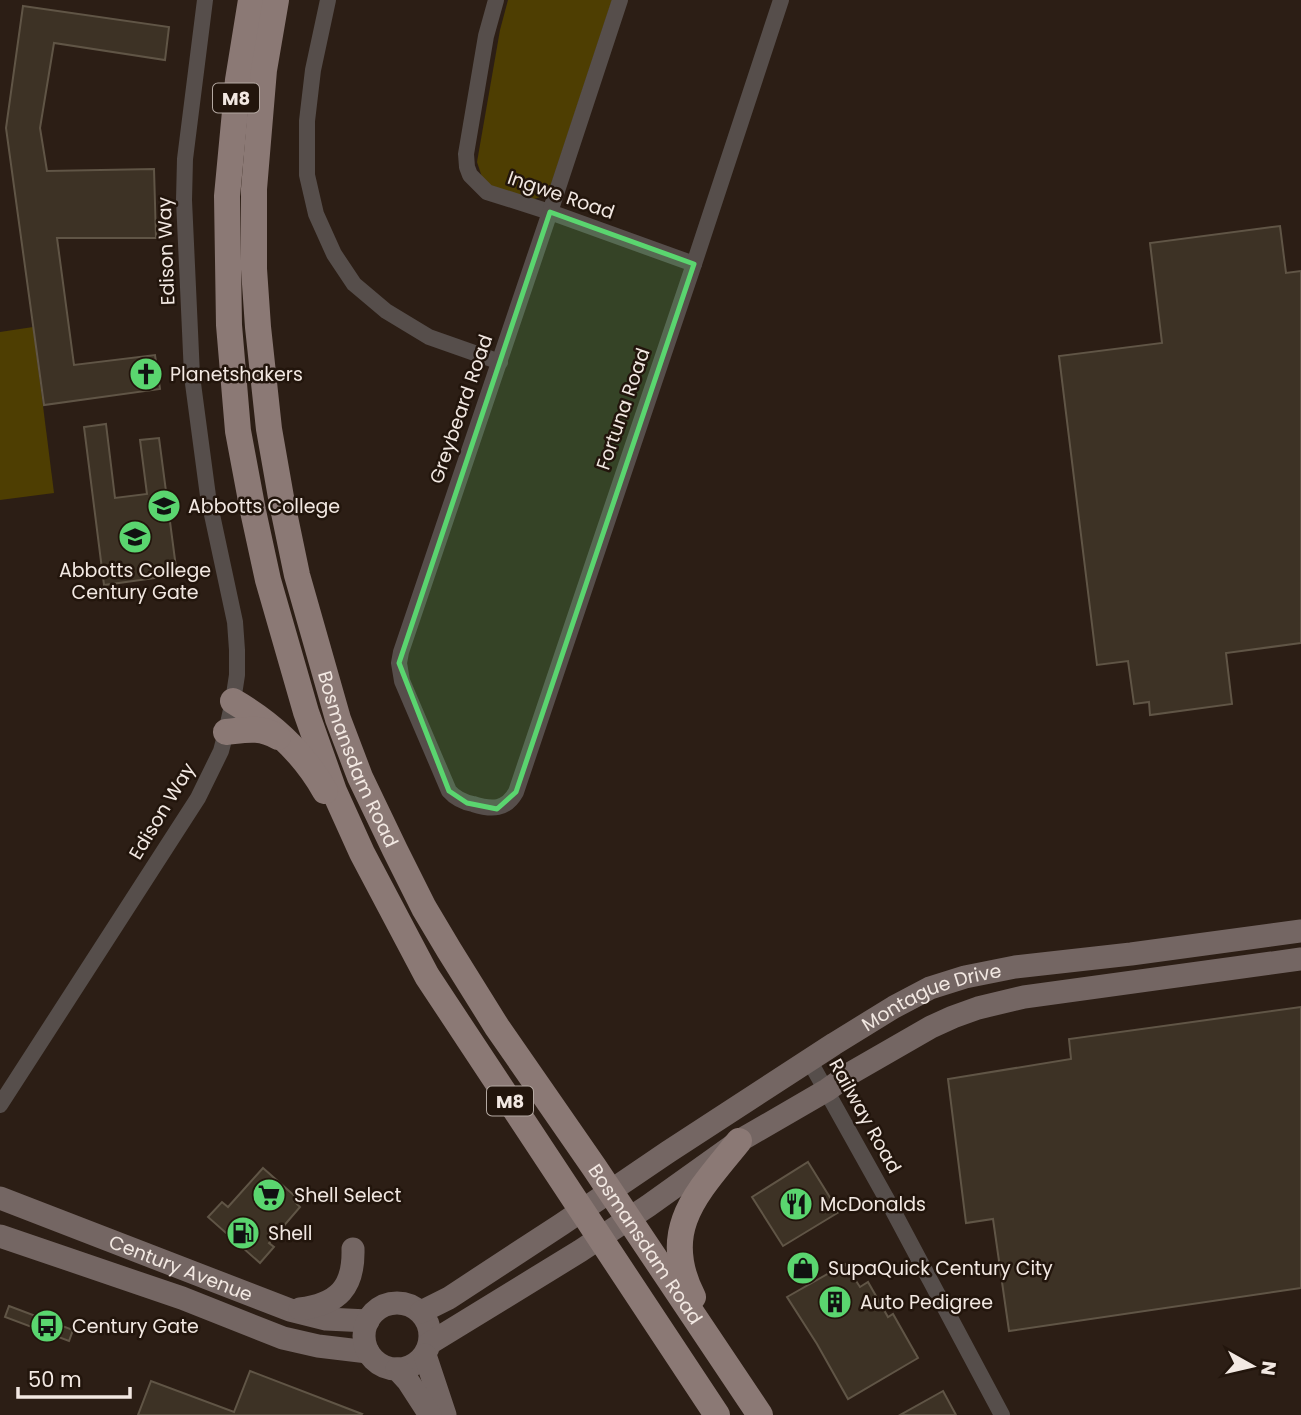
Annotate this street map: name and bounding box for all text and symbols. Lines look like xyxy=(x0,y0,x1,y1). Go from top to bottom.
road number: M8 xyxy=(213,84,259,113)
street label: Ingwe Road xyxy=(504,164,618,226)
street label: Edison Way xyxy=(151,196,181,306)
street label: Greybeard Road xyxy=(423,331,499,487)
street label: Fortuna Road xyxy=(589,344,657,474)
church icon: Planetshakers xyxy=(127,355,165,393)
place label: Planetshakers xyxy=(170,361,303,388)
school or university icon: Abbotts College xyxy=(145,487,183,525)
place label: Abbotts College xyxy=(188,493,340,520)
school or university icon: Abbotts College Century Gate xyxy=(116,518,154,556)
place label: Abbotts College Century Gate xyxy=(59,557,211,606)
street label: Bosmansdam Road xyxy=(311,668,405,852)
street label: Edison Way xyxy=(122,757,202,865)
street label: Montague Drive xyxy=(856,957,1004,1037)
street label: Railway Road xyxy=(822,1054,908,1178)
road number: M8 xyxy=(487,1086,533,1116)
street label: Bosmansdam Road xyxy=(582,1158,709,1330)
supermarket icon: Shell Select xyxy=(250,1176,288,1214)
place label: Shell Select xyxy=(294,1182,401,1209)
restaurant icon: McDonalds xyxy=(777,1185,815,1223)
place label: McDonalds xyxy=(820,1191,926,1218)
fuel station icon: Shell xyxy=(224,1214,262,1252)
place label: Shell xyxy=(268,1220,312,1247)
street label: Century Avenue xyxy=(105,1228,257,1308)
shop icon: SupaQuick Century City xyxy=(784,1249,822,1287)
place label: SupaQuick Century City xyxy=(828,1255,1053,1282)
building icon: Auto Pedigree xyxy=(816,1283,854,1321)
place label: Auto Pedigree xyxy=(860,1289,993,1316)
bus stop icon: Century Gate xyxy=(28,1307,66,1345)
place label: Century Gate xyxy=(72,1313,199,1340)
north arrow xyxy=(1217,1331,1287,1401)
scale bar xyxy=(18,1356,130,1400)
text: N xyxy=(1254,1359,1283,1377)
text: 50 m xyxy=(28,1365,82,1394)

